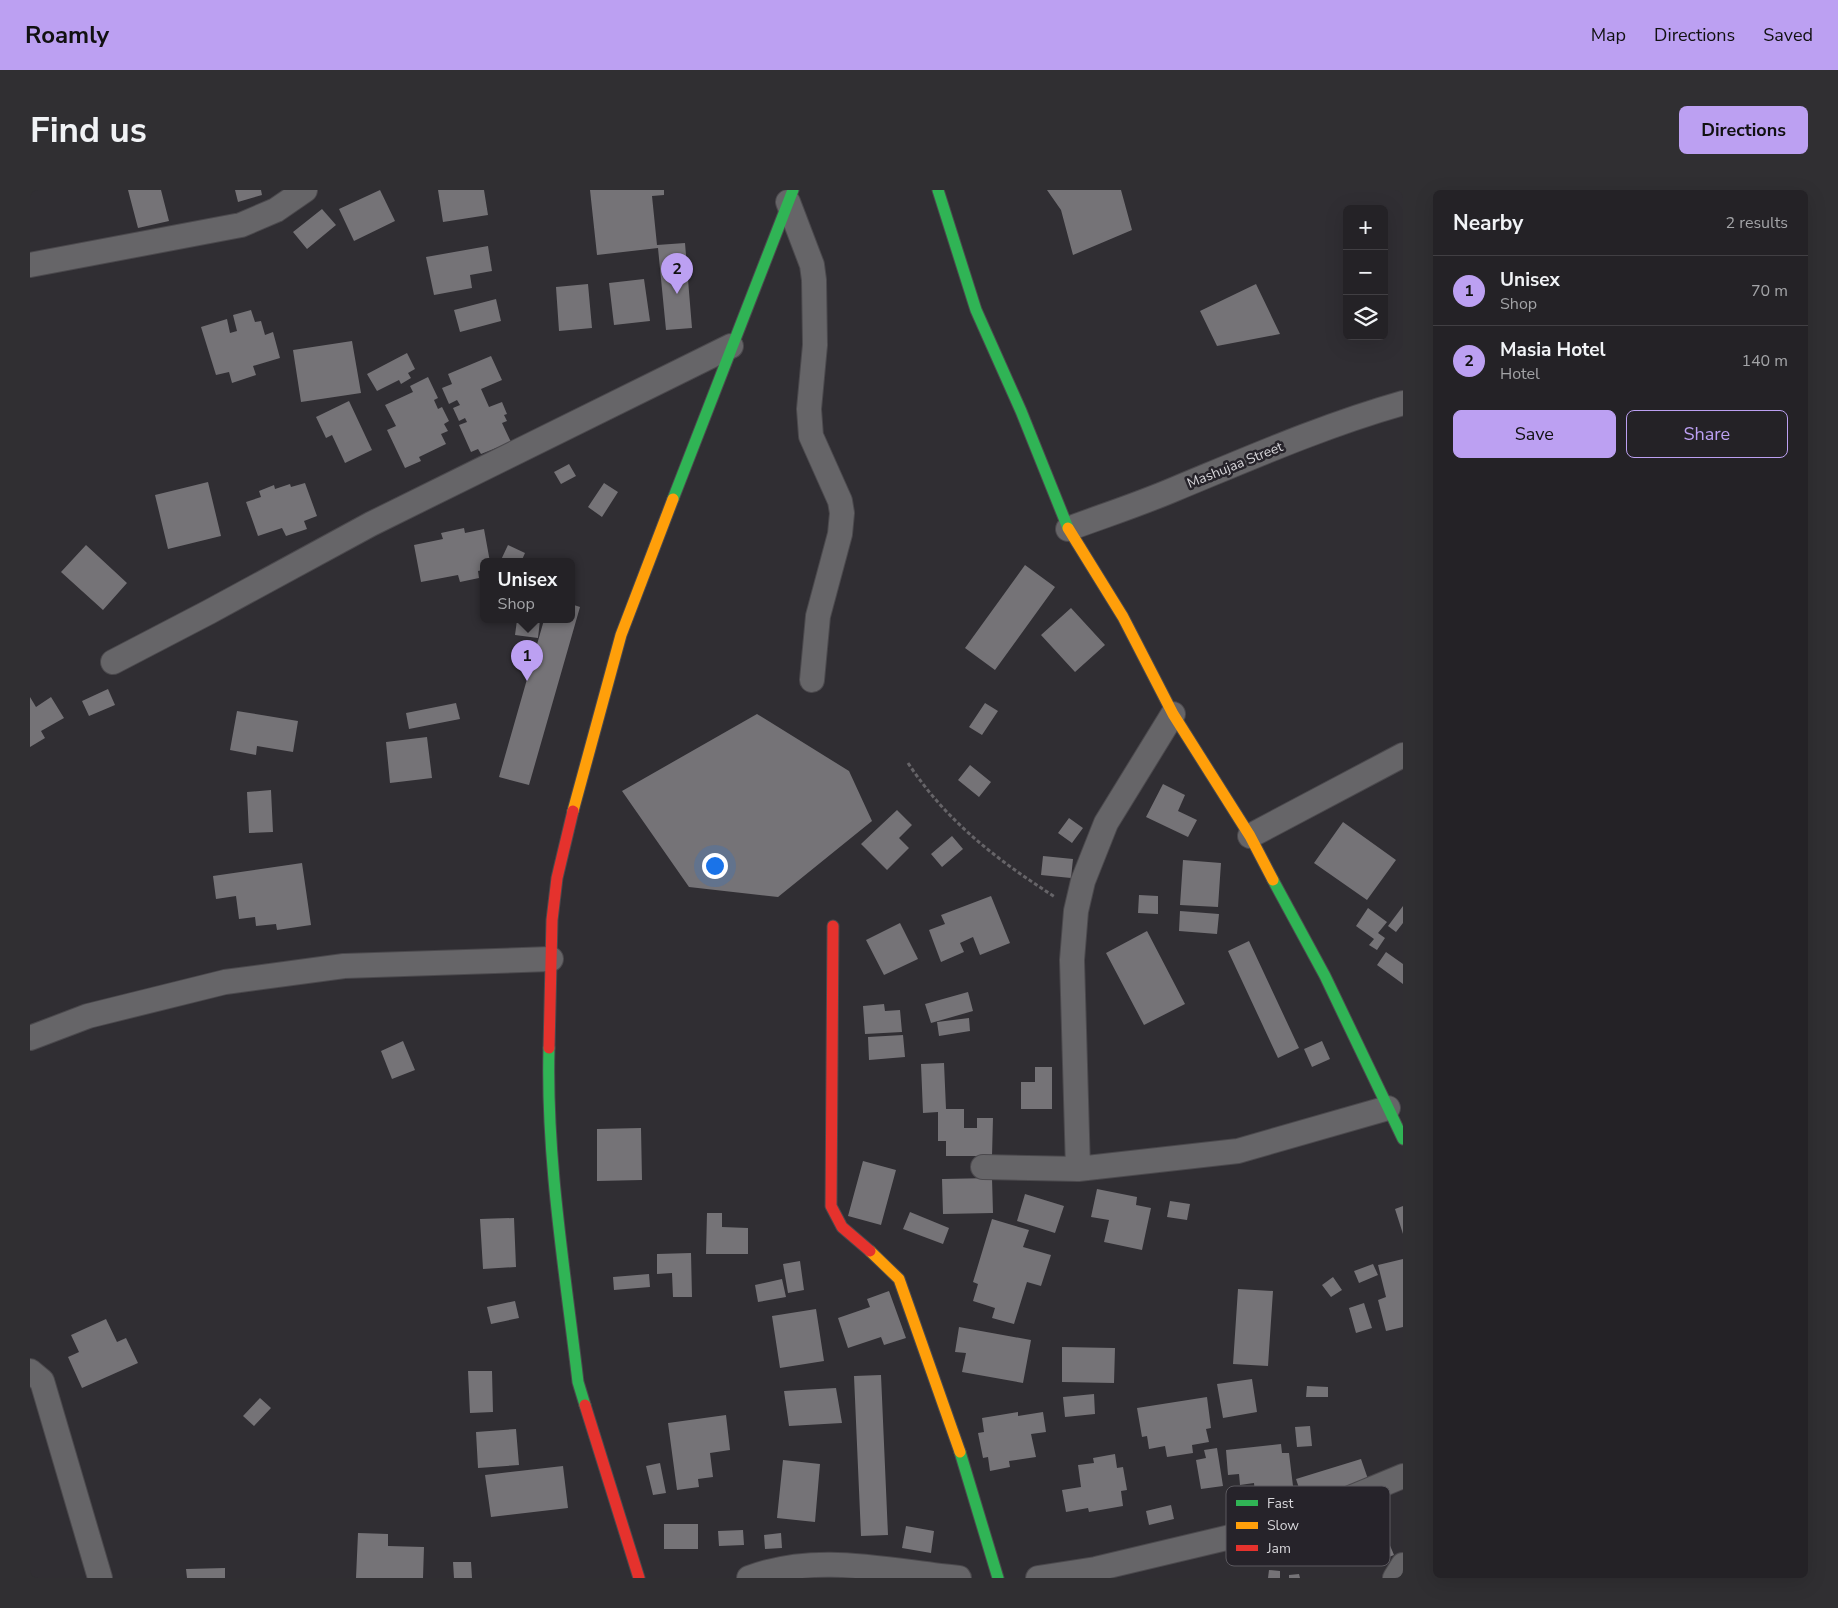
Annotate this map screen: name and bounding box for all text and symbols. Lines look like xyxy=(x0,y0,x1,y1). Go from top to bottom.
text: Roamly xyxy=(25,19,109,51)
text: Map xyxy=(1591,23,1626,47)
text: Directions xyxy=(1654,23,1735,47)
text: Saved xyxy=(1763,23,1813,47)
button: Directions xyxy=(1679,106,1808,154)
text: Find us xyxy=(30,107,147,154)
map controls xyxy=(1343,205,1388,340)
button: + xyxy=(1343,205,1388,250)
text: Nearby xyxy=(1453,209,1523,237)
text: 2 results xyxy=(1726,212,1788,234)
button: − xyxy=(1343,250,1388,295)
pin: 2 xyxy=(661,253,693,294)
text: Unisex xyxy=(1500,267,1560,293)
text: 1 xyxy=(1464,280,1474,302)
text: 70 m xyxy=(1751,280,1788,302)
text: Shop xyxy=(1500,293,1537,315)
button: layers xyxy=(1343,295,1388,340)
text: Masia Hotel xyxy=(1500,337,1606,363)
text: 2 xyxy=(1464,350,1474,372)
text: 140 m xyxy=(1741,350,1788,372)
text: Hotel xyxy=(1500,363,1540,385)
button: Save xyxy=(1453,410,1616,458)
button: Share xyxy=(1626,410,1788,458)
street label: Mashujaa Street xyxy=(1184,437,1286,493)
popup xyxy=(480,558,575,623)
text: Unisex xyxy=(498,567,557,593)
text: Shop xyxy=(498,593,535,615)
pin: 1 xyxy=(511,640,543,681)
your location xyxy=(702,853,728,879)
legend xyxy=(1226,1486,1390,1566)
text: Fast xyxy=(1267,1494,1293,1513)
text: Slow xyxy=(1267,1516,1299,1535)
text: Jam xyxy=(1266,1539,1291,1558)

